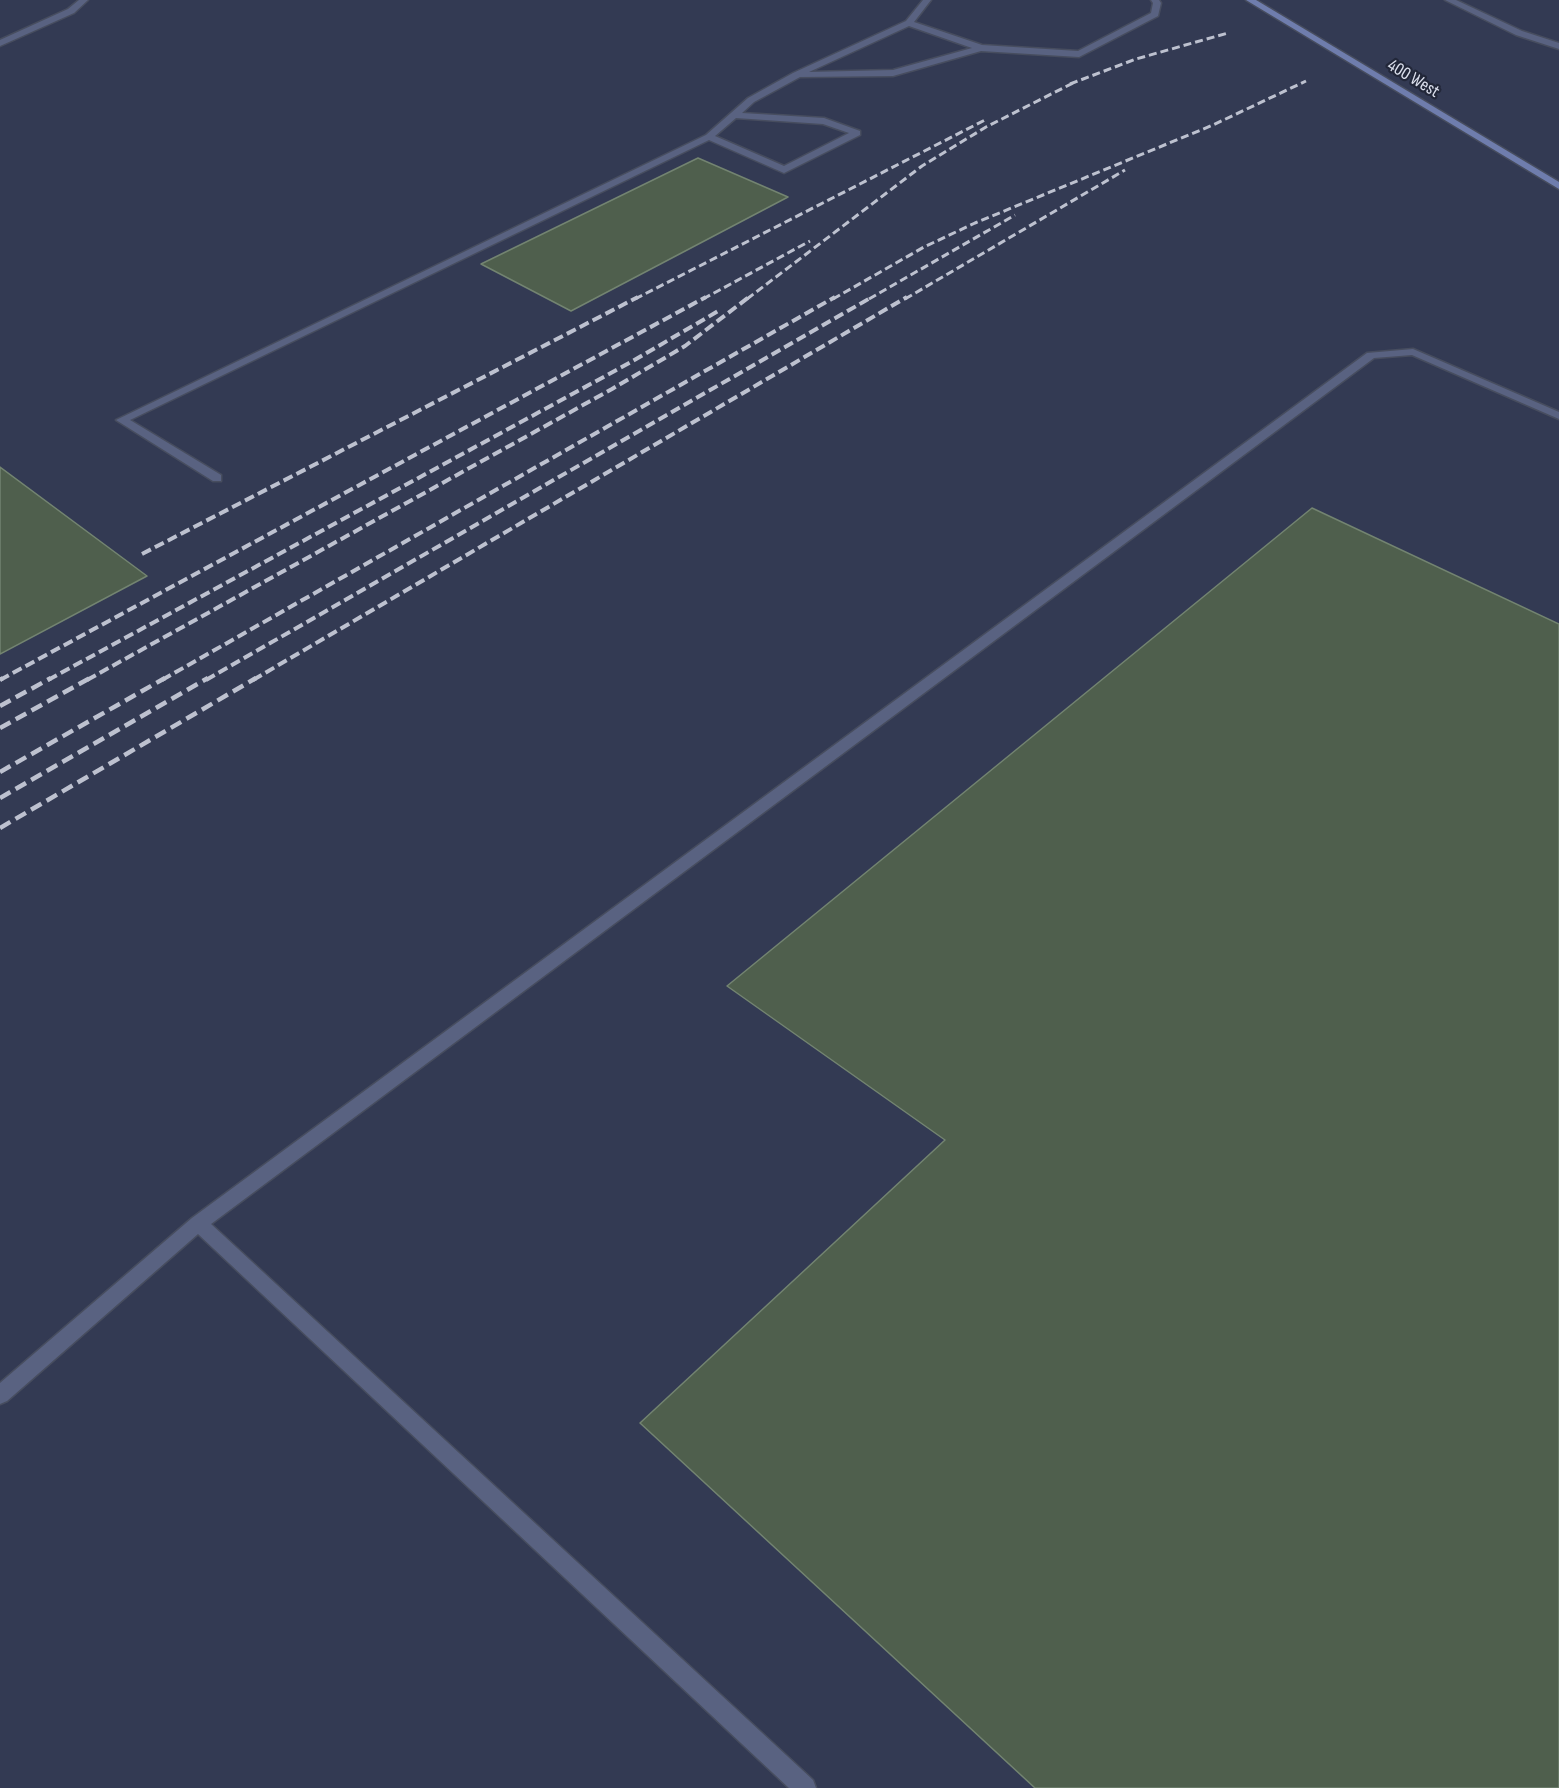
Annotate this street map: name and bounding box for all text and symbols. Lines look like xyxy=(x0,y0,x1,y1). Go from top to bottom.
street label: 400 West xyxy=(1383,55,1443,103)

